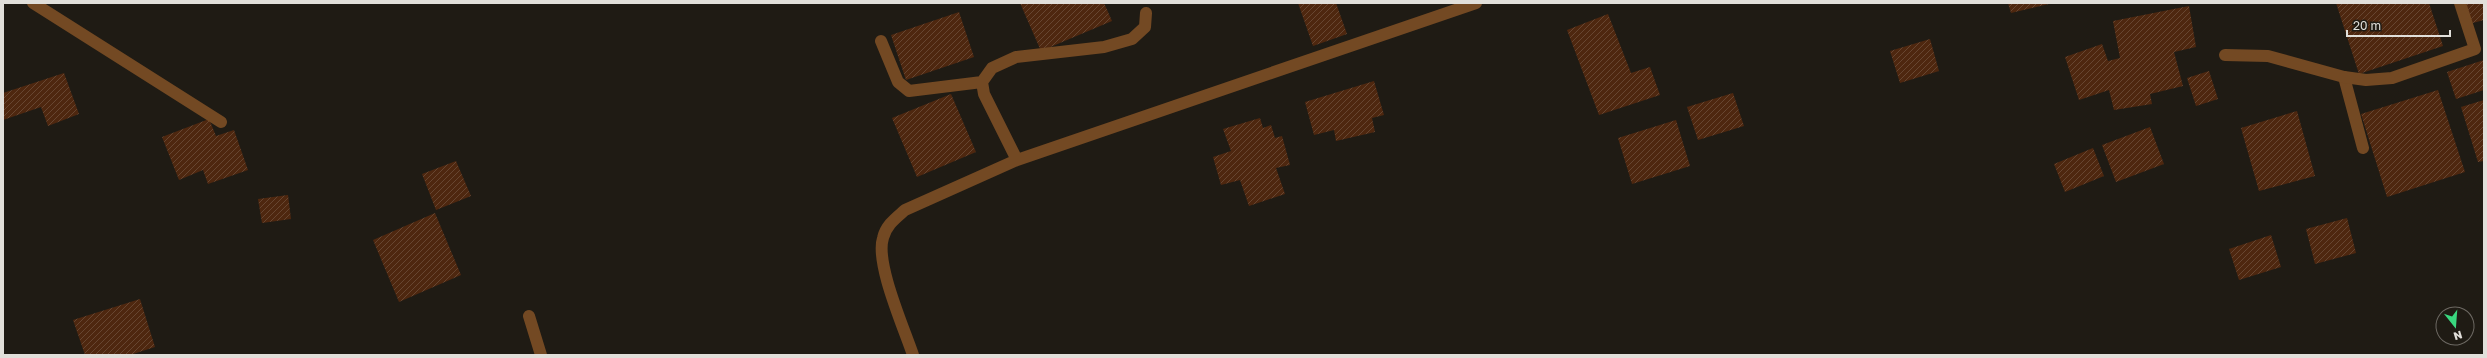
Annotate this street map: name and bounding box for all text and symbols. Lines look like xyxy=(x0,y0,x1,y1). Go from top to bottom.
scale bar xyxy=(2347,12,2450,38)
text: 20 m xyxy=(2353,18,2381,33)
north arrow xyxy=(2435,306,2475,346)
text: N xyxy=(2452,329,2464,343)

